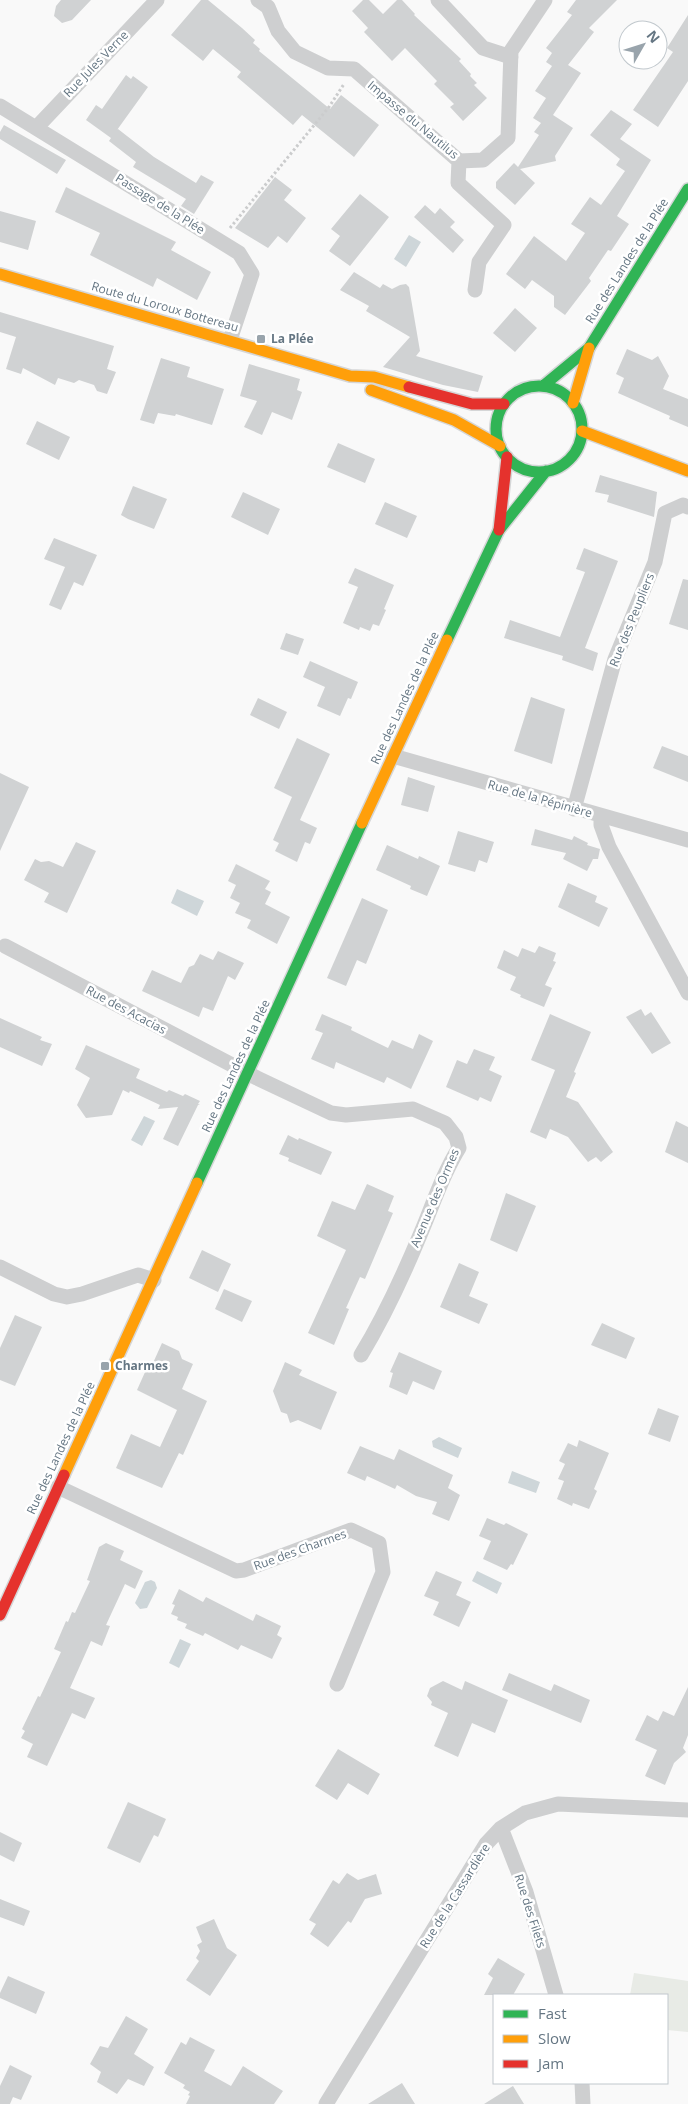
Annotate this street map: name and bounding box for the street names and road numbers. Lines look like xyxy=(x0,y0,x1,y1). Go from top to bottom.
street label: Rue Jules Verne xyxy=(59,26,132,101)
street label: Impasse du Nautilus xyxy=(364,76,463,163)
street label: Passage de la Plée xyxy=(112,169,208,238)
street label: Rue des Landes de la Plée xyxy=(581,195,672,327)
street label: Route du Loroux Bottereau xyxy=(90,277,241,336)
street label: Rue des Peupliers xyxy=(605,570,658,669)
street label: Rue des Landes de la Plée xyxy=(366,628,443,767)
street label: Rue de la Pépinière xyxy=(486,776,595,822)
street label: Rue des Acacias xyxy=(83,981,170,1038)
street label: Rue des Landes de la Plée xyxy=(197,996,274,1135)
street label: Avenue des Ormes xyxy=(406,1146,463,1250)
street label: Rue des Landes de la Plée xyxy=(22,1378,99,1517)
street label: Rue des Charmes xyxy=(251,1525,349,1574)
street label: Rue de la Cassardière xyxy=(415,1840,494,1951)
street label: Rue des Filets xyxy=(511,1872,550,1950)

